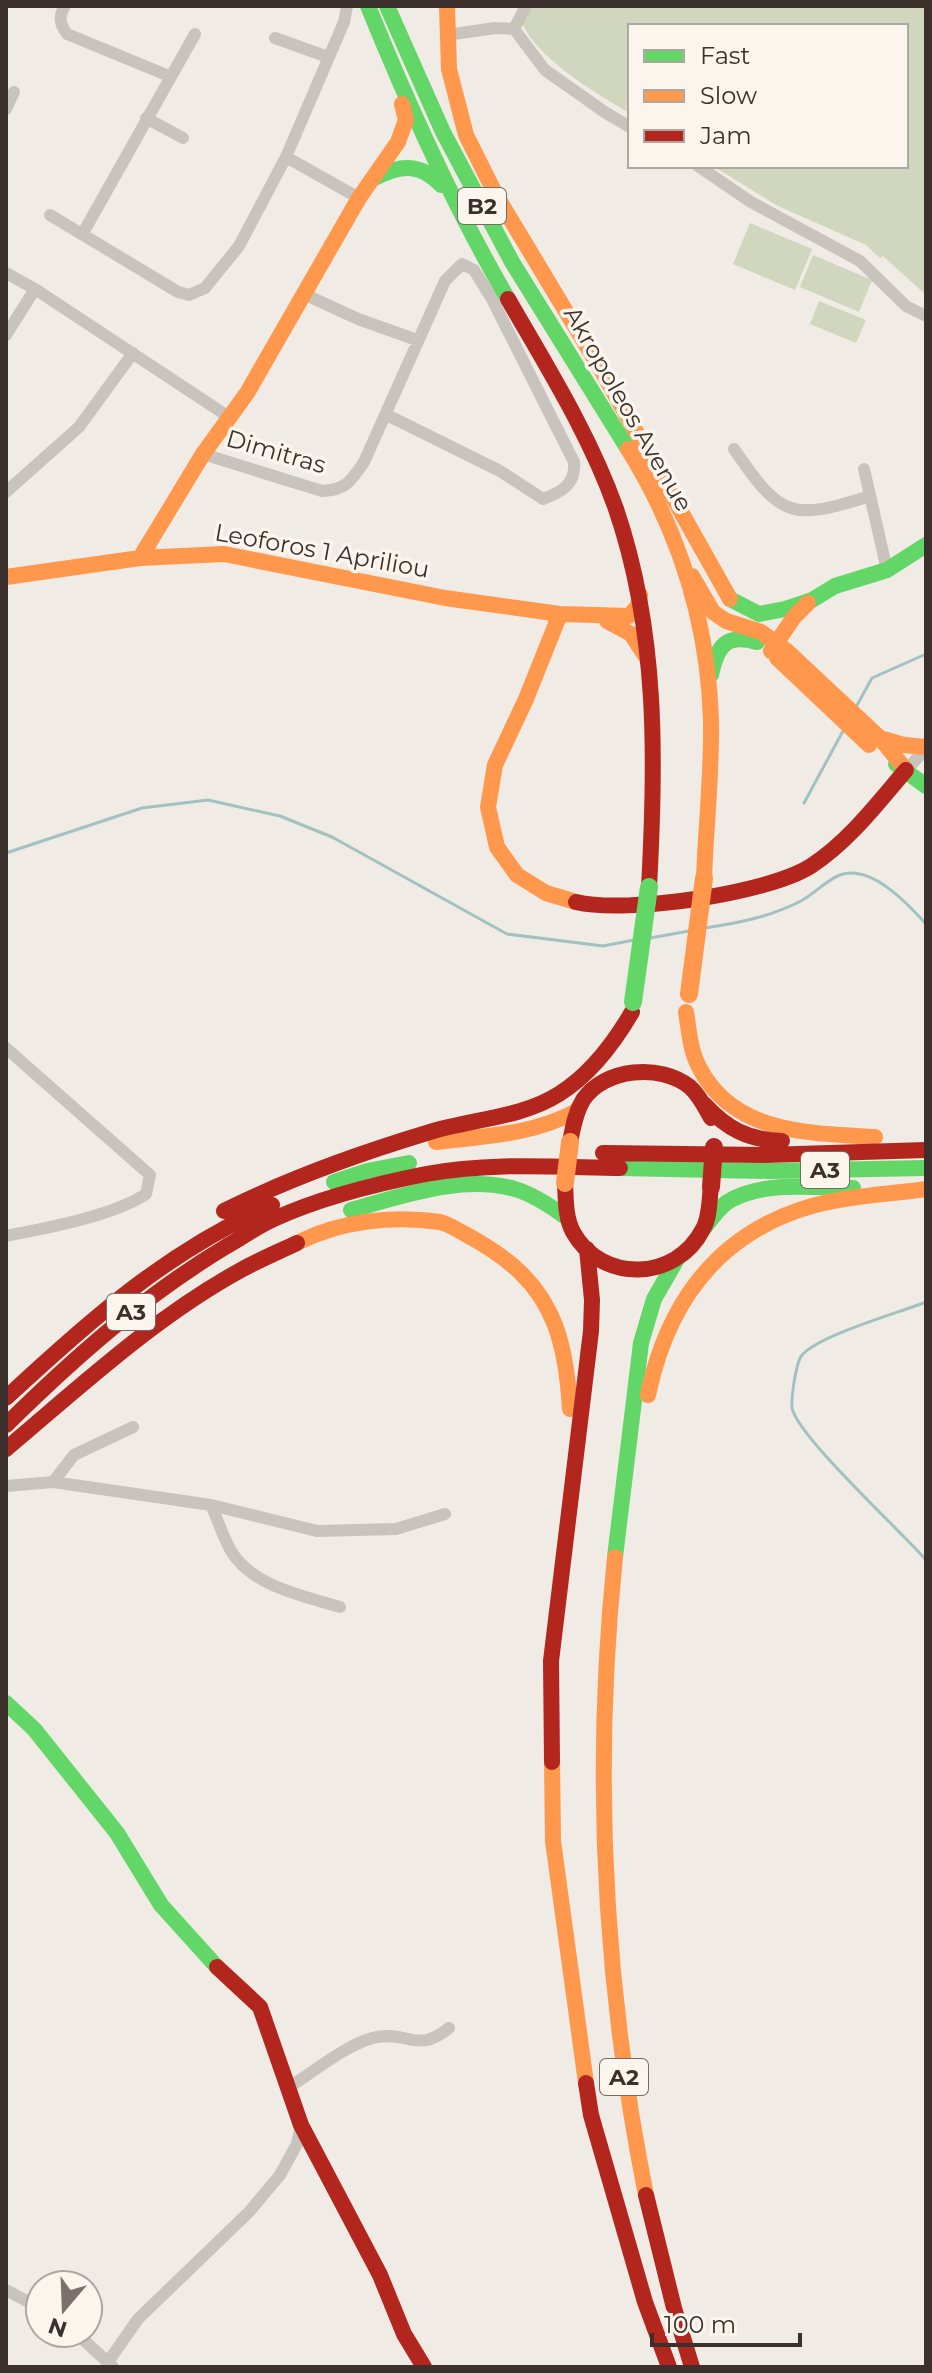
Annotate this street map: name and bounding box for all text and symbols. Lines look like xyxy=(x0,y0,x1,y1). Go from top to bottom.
legend xyxy=(628,24,908,168)
text: Fast xyxy=(700,41,751,70)
text: Slow xyxy=(700,81,757,110)
text: Jam xyxy=(699,121,752,150)
road number: B2 xyxy=(458,188,506,224)
street label: Akropoleos Avenue xyxy=(558,301,699,516)
street label: Dimitras xyxy=(223,423,329,480)
street label: Leoforos 1 Apriliou xyxy=(213,517,432,584)
road number: A3 xyxy=(801,1152,849,1188)
road number: A3 xyxy=(107,1294,155,1330)
road number: A2 xyxy=(600,2059,648,2095)
north arrow xyxy=(24,2269,104,2349)
scale bar xyxy=(652,2297,800,2347)
text: 100 m xyxy=(664,2310,736,2339)
text: N xyxy=(45,2312,70,2343)

